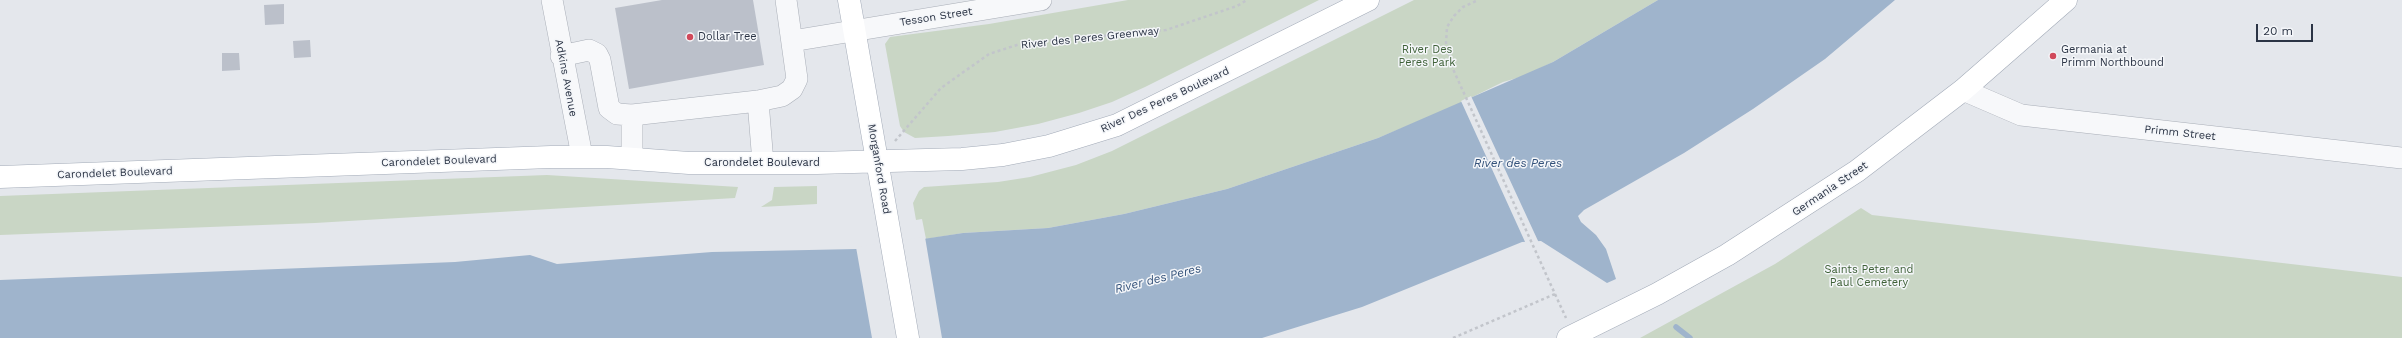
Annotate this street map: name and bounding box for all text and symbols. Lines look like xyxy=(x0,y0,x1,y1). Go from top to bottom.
street label: Tesson Street xyxy=(899,5,973,29)
scale bar xyxy=(2258,16,2315,42)
street label: River des Peres Greenway xyxy=(1020,24,1160,52)
text: 20 m xyxy=(2263,24,2293,38)
place label: Dollar Tree xyxy=(698,30,757,44)
marker: Dollar Tree xyxy=(685,32,695,42)
street label: Adkins Avenue xyxy=(552,38,580,118)
park label: River Des Peres Park xyxy=(1399,43,1455,69)
place label: Germania at Primm Northbound xyxy=(2061,43,2164,69)
marker: Germania at Primm Northbound xyxy=(2048,51,2058,61)
street label: River Des Peres Boulevard xyxy=(1098,64,1232,136)
street label: Morganford Road xyxy=(865,123,893,215)
street label: Primm Street xyxy=(2144,123,2216,143)
street label: Carondelet Boulevard xyxy=(381,152,497,170)
street label: Carondelet Boulevard xyxy=(704,156,820,170)
water label: River des Peres xyxy=(1474,156,1562,170)
street label: Germania Street xyxy=(1790,159,1870,219)
street label: Carondelet Boulevard xyxy=(57,164,173,182)
water label: River des Peres xyxy=(1113,261,1203,297)
park label: Saints Peter and Paul Cemetery xyxy=(1825,263,1913,289)

